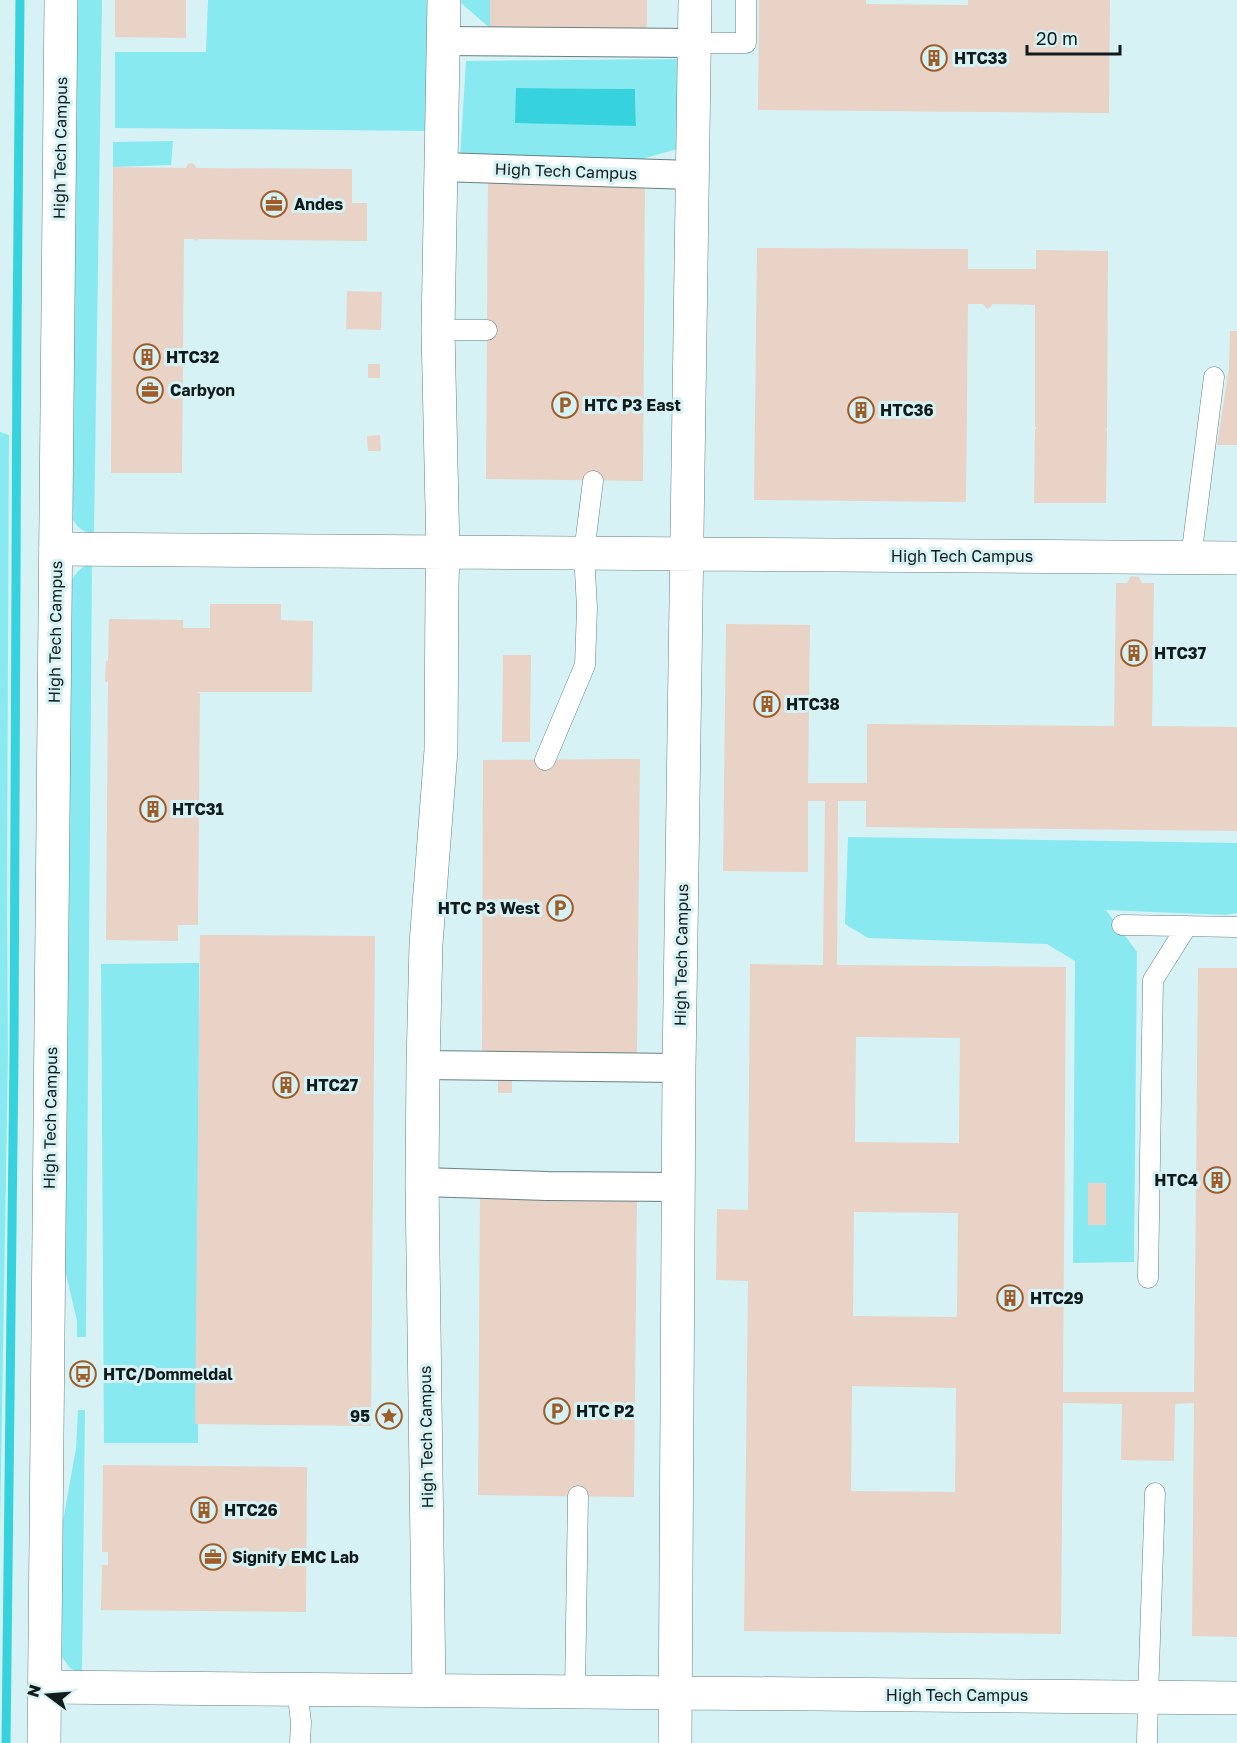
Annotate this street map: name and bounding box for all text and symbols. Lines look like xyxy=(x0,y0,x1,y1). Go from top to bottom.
scale bar xyxy=(1027,18,1120,56)
text: 20 m xyxy=(1036,27,1078,49)
building icon: HTC33 xyxy=(919,43,949,73)
place label: HTC33 xyxy=(954,48,1008,68)
street label: High Tech Campus xyxy=(49,77,71,219)
street label: High Tech Campus xyxy=(494,159,638,183)
office icon: Andes xyxy=(259,189,289,219)
place label: Andes xyxy=(294,194,343,214)
building icon: HTC32 xyxy=(132,342,162,372)
place label: HTC32 xyxy=(166,347,220,367)
office icon: Carbyon xyxy=(135,375,165,405)
place label: Carbyon xyxy=(170,380,235,400)
parking icon: HTC P3 East xyxy=(550,390,580,420)
place label: HTC P3 East xyxy=(584,395,681,415)
building icon: HTC36 xyxy=(846,395,876,425)
place label: HTC36 xyxy=(880,400,934,420)
street label: High Tech Campus xyxy=(891,546,1033,566)
street label: High Tech Campus xyxy=(44,561,66,703)
building icon: HTC37 xyxy=(1119,638,1149,668)
place label: HTC37 xyxy=(1154,643,1207,663)
building icon: HTC38 xyxy=(752,689,782,719)
place label: HTC38 xyxy=(786,694,840,714)
building icon: HTC31 xyxy=(138,794,168,824)
place label: HTC31 xyxy=(172,799,224,819)
street label: High Tech Campus xyxy=(670,884,692,1026)
parking icon: HTC P3 West xyxy=(545,893,575,923)
place label: HTC P3 West xyxy=(438,898,540,918)
street label: High Tech Campus xyxy=(39,1047,61,1189)
building icon: HTC27 xyxy=(271,1070,301,1100)
place label: HTC27 xyxy=(306,1075,359,1095)
building icon: HTC4 xyxy=(1202,1165,1232,1195)
place label: HTC4 xyxy=(1154,1170,1198,1190)
building icon: HTC29 xyxy=(995,1283,1025,1313)
place label: HTC29 xyxy=(1030,1288,1084,1308)
bus stop icon: HTC/Dommeldal xyxy=(68,1359,98,1389)
place label: HTC/Dommeldal xyxy=(103,1364,233,1384)
street label: High Tech Campus xyxy=(415,1366,437,1508)
parking icon: HTC P2 xyxy=(542,1396,572,1426)
place icon: 95 xyxy=(374,1401,404,1431)
place label: HTC P2 xyxy=(576,1401,634,1421)
place label: 95 xyxy=(350,1406,370,1426)
building icon: HTC26 xyxy=(189,1495,219,1525)
place label: HTC26 xyxy=(224,1500,278,1520)
office icon: Signify EMC Lab xyxy=(198,1542,228,1572)
place label: Signify EMC Lab xyxy=(232,1547,359,1567)
north arrow xyxy=(18,1665,78,1725)
text: N xyxy=(22,1682,45,1699)
street label: High Tech Campus xyxy=(886,1685,1028,1705)

